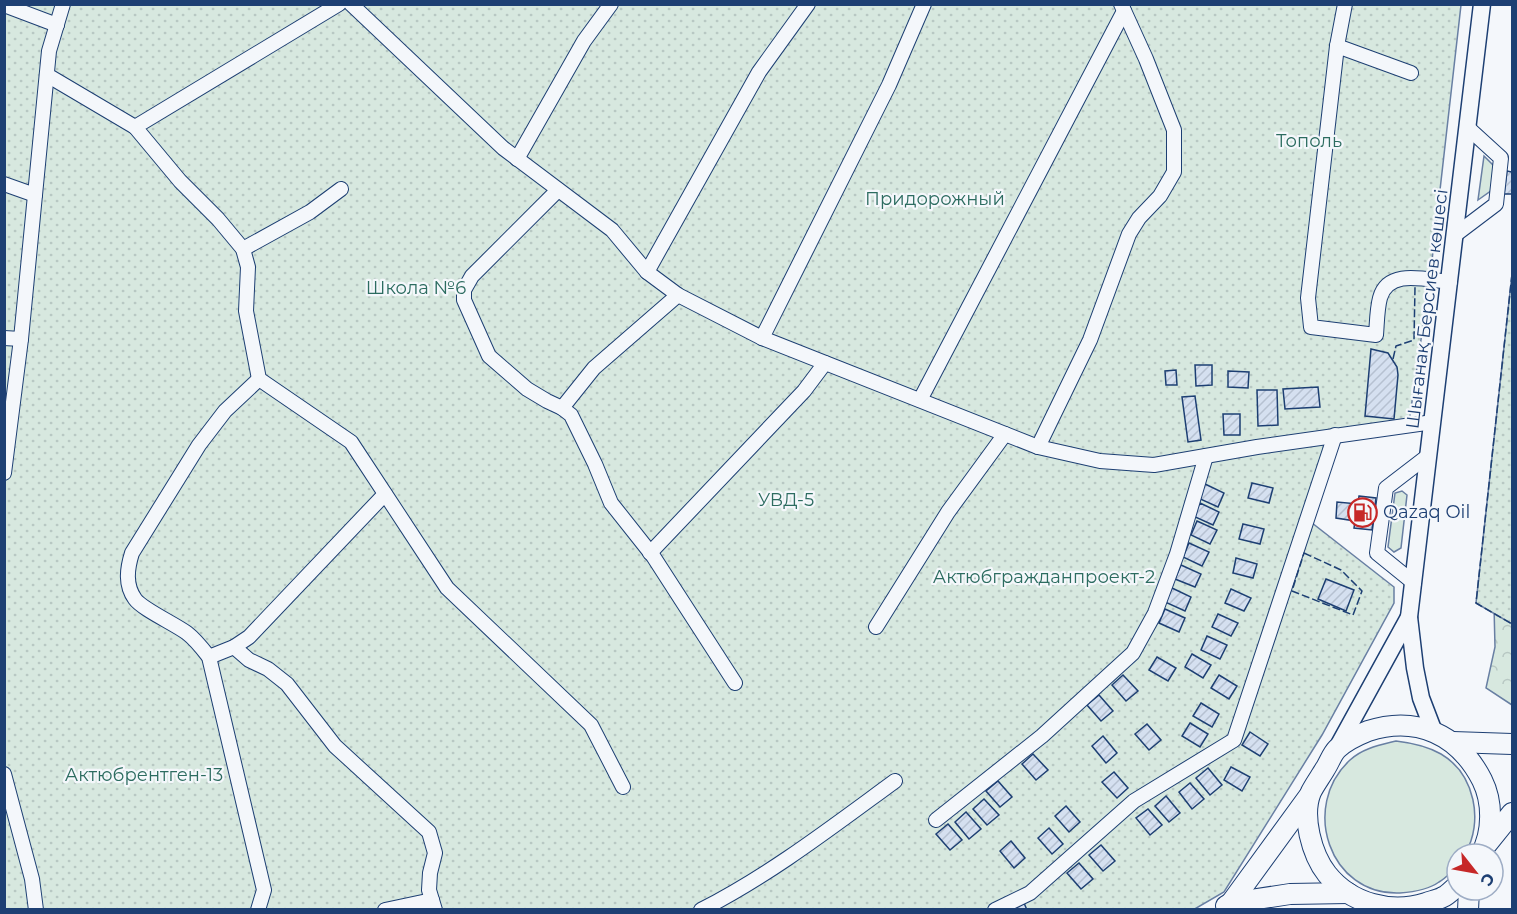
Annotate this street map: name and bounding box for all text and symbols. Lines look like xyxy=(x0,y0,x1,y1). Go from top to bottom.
park label: Тополь xyxy=(1276,130,1342,152)
park label: Придорожный xyxy=(865,188,1005,210)
street label: Шығанақ Берсиев көшесі xyxy=(1401,188,1453,430)
park label: Школа №6 xyxy=(366,277,466,299)
park label: УВД-5 xyxy=(758,489,814,511)
fuel station icon: Qazaq Oil xyxy=(1346,496,1378,528)
place label: Qazaq Oil xyxy=(1383,501,1470,523)
park label: Актюбгражданпроект-2 xyxy=(933,566,1155,588)
park label: Актюбрентген-13 xyxy=(65,764,223,786)
north arrow xyxy=(1445,842,1505,902)
text: С xyxy=(1476,870,1499,890)

